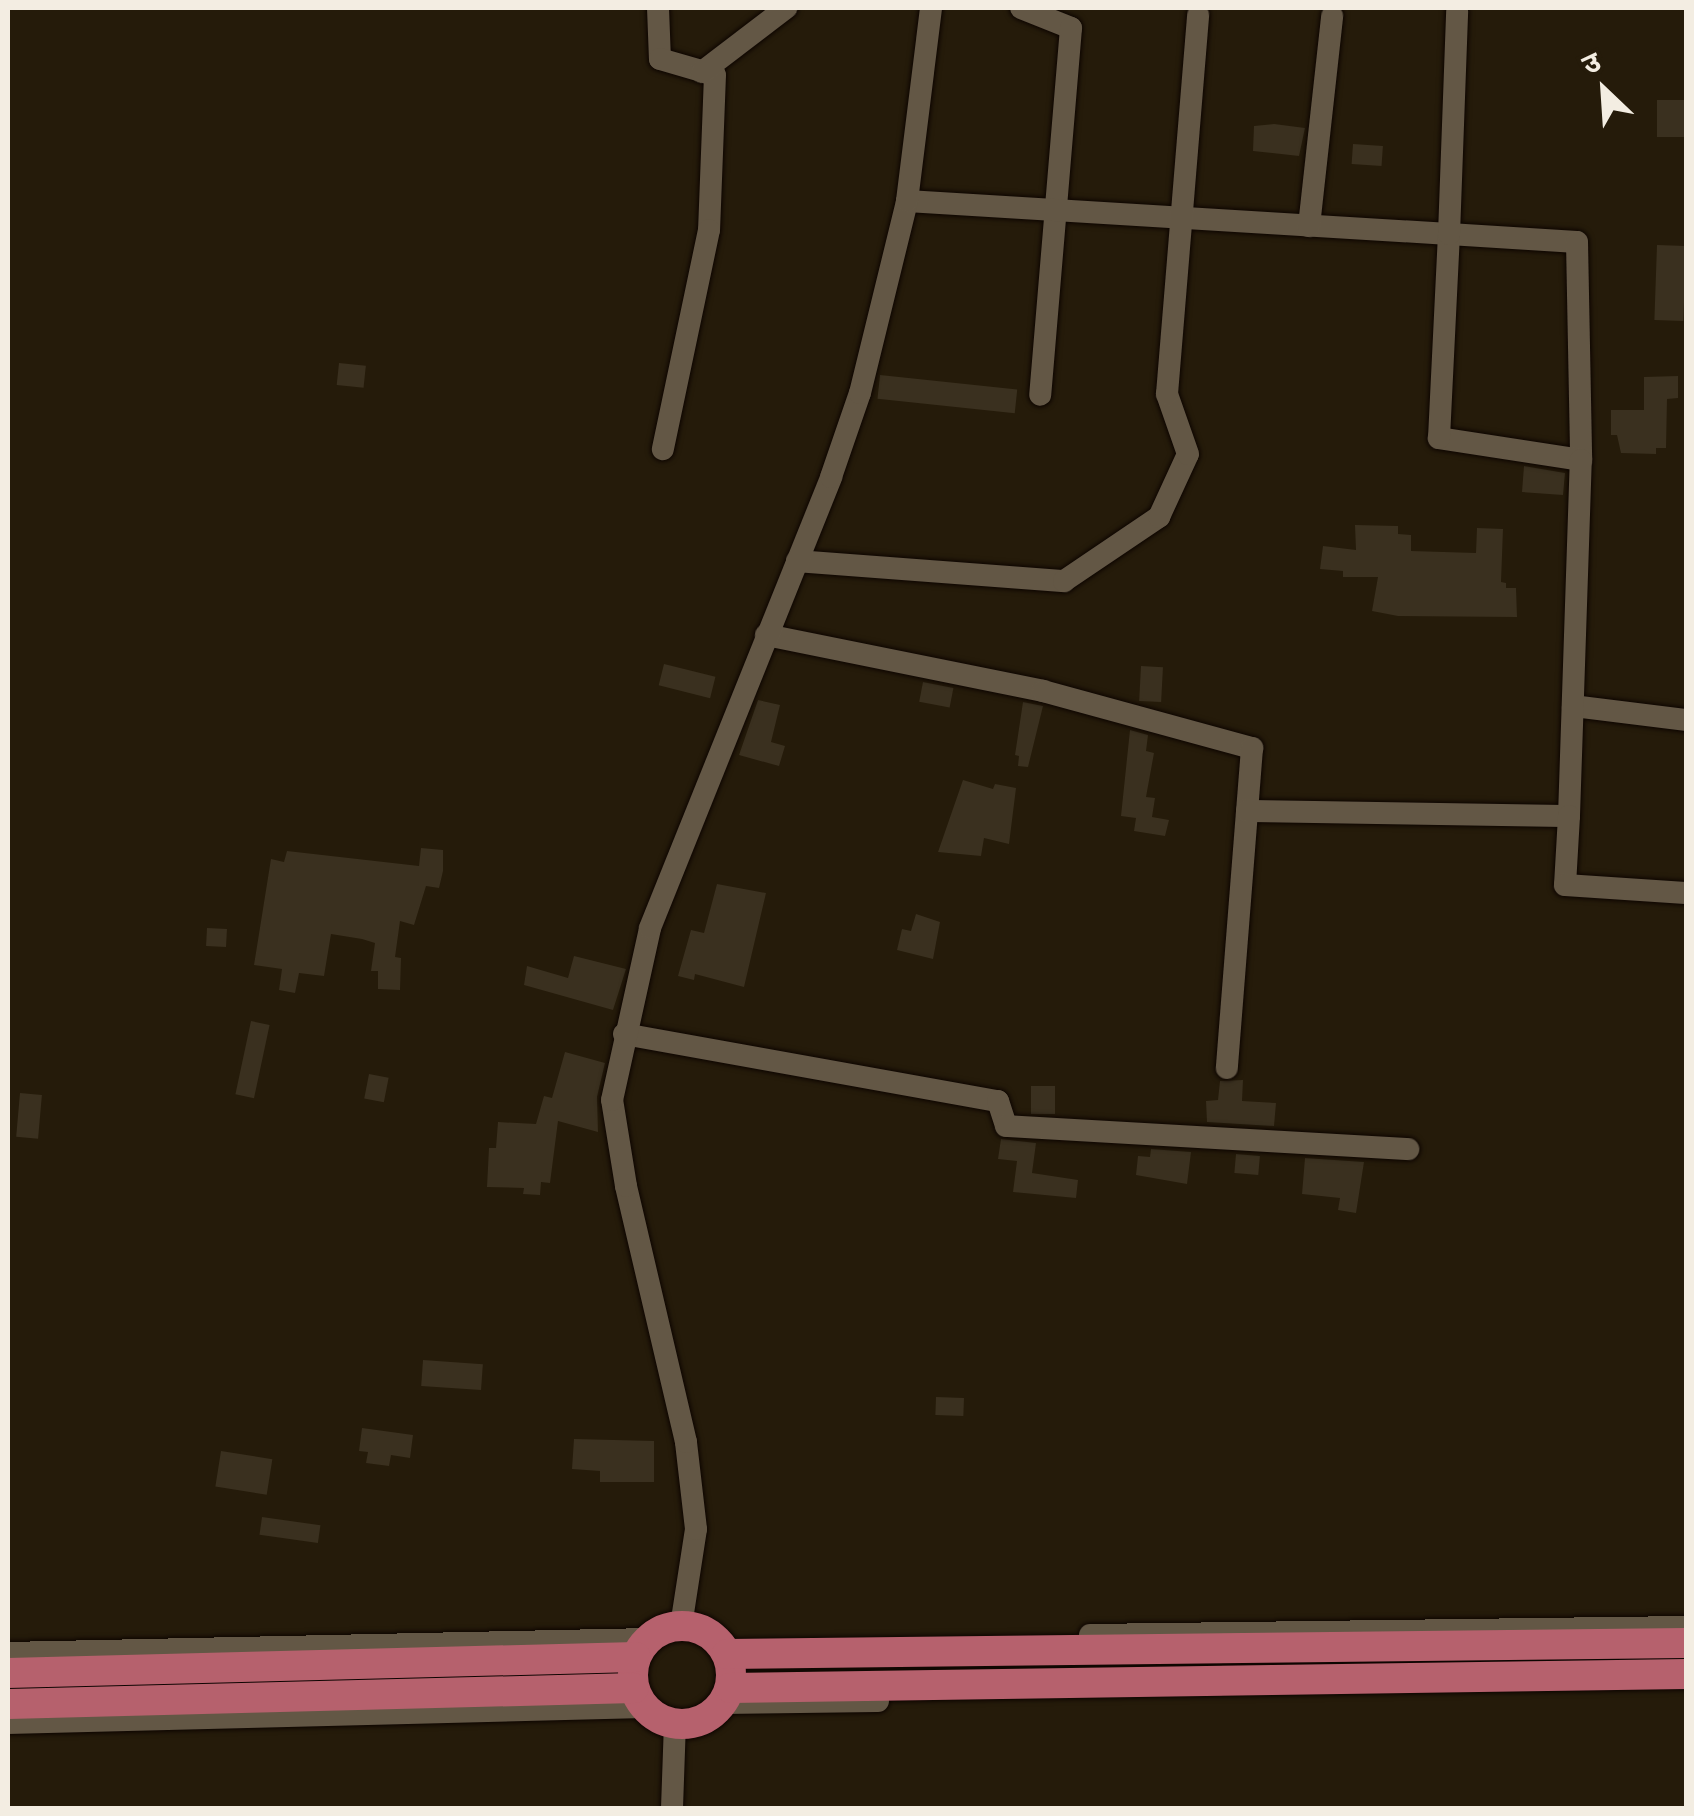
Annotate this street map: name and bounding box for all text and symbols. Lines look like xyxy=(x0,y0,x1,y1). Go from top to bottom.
north arrow xyxy=(1554,40,1654,140)
text: उ xyxy=(1577,44,1606,82)

